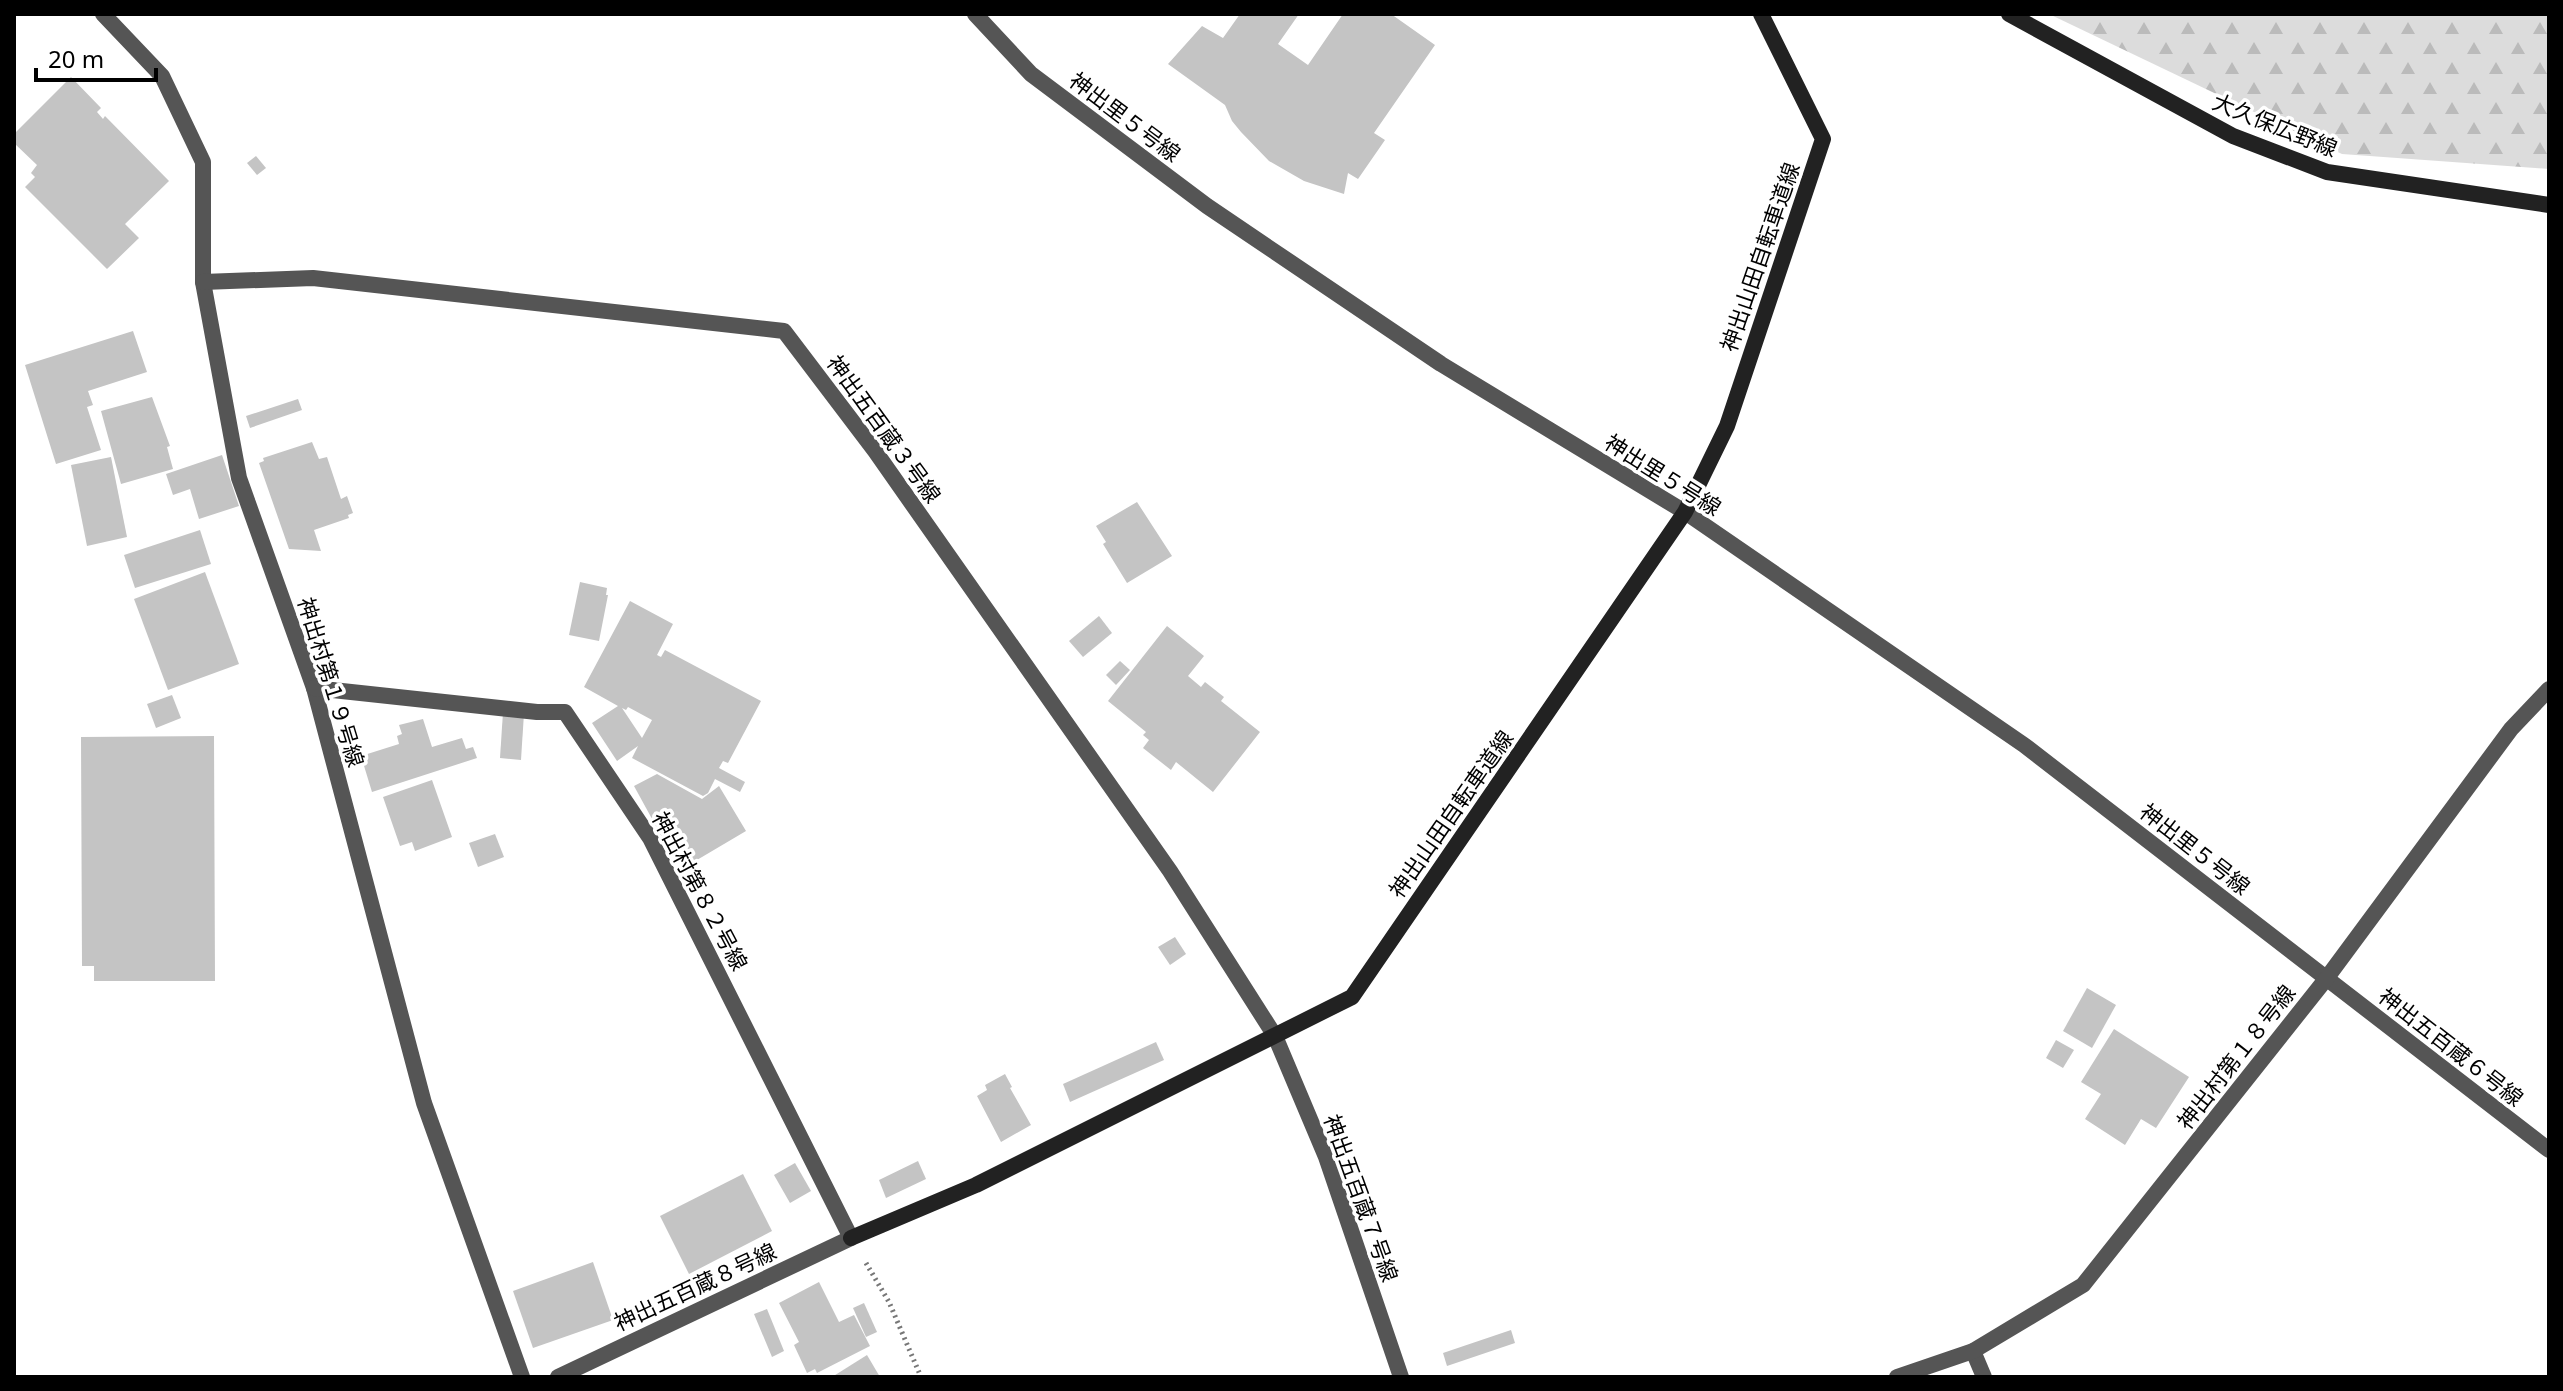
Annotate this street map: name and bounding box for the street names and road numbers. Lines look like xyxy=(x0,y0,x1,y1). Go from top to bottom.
street label: 神出里５号線 xyxy=(1064,64,1187,168)
street label: 大久保広野線 xyxy=(2209,85,2342,163)
street label: 神出山田自転車道線 xyxy=(1713,158,1805,355)
street label: 神出五百蔵３号線 xyxy=(821,348,949,508)
street label: 神出里５号線 xyxy=(1600,426,1727,522)
street label: 神出村第１９号線 xyxy=(292,593,372,770)
street label: 神出山田自転車道線 xyxy=(1381,724,1519,903)
street label: 神出里５号線 xyxy=(2134,796,2257,901)
street label: 神出村第８２号線 xyxy=(646,806,755,975)
street label: 神出村第１８号線 xyxy=(2169,978,2301,1135)
street label: 神出五百蔵６号線 xyxy=(2373,980,2530,1112)
street label: 神出五百蔵７号線 xyxy=(1318,1110,1406,1285)
street label: 神出五百蔵８号線 xyxy=(608,1235,781,1337)

